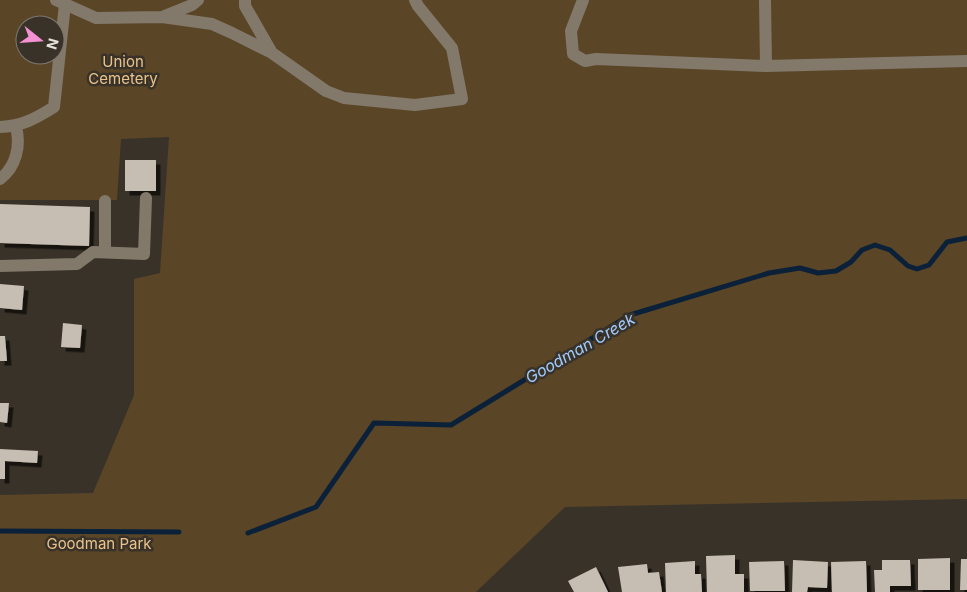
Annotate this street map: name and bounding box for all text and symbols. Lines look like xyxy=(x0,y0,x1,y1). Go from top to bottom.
north arrow xyxy=(15,15,65,65)
text: N xyxy=(43,36,63,52)
park label: Union Cemetery xyxy=(88,52,158,88)
water label: Goodman Creek xyxy=(522,308,639,388)
park label: Goodman Park xyxy=(46,534,152,553)

